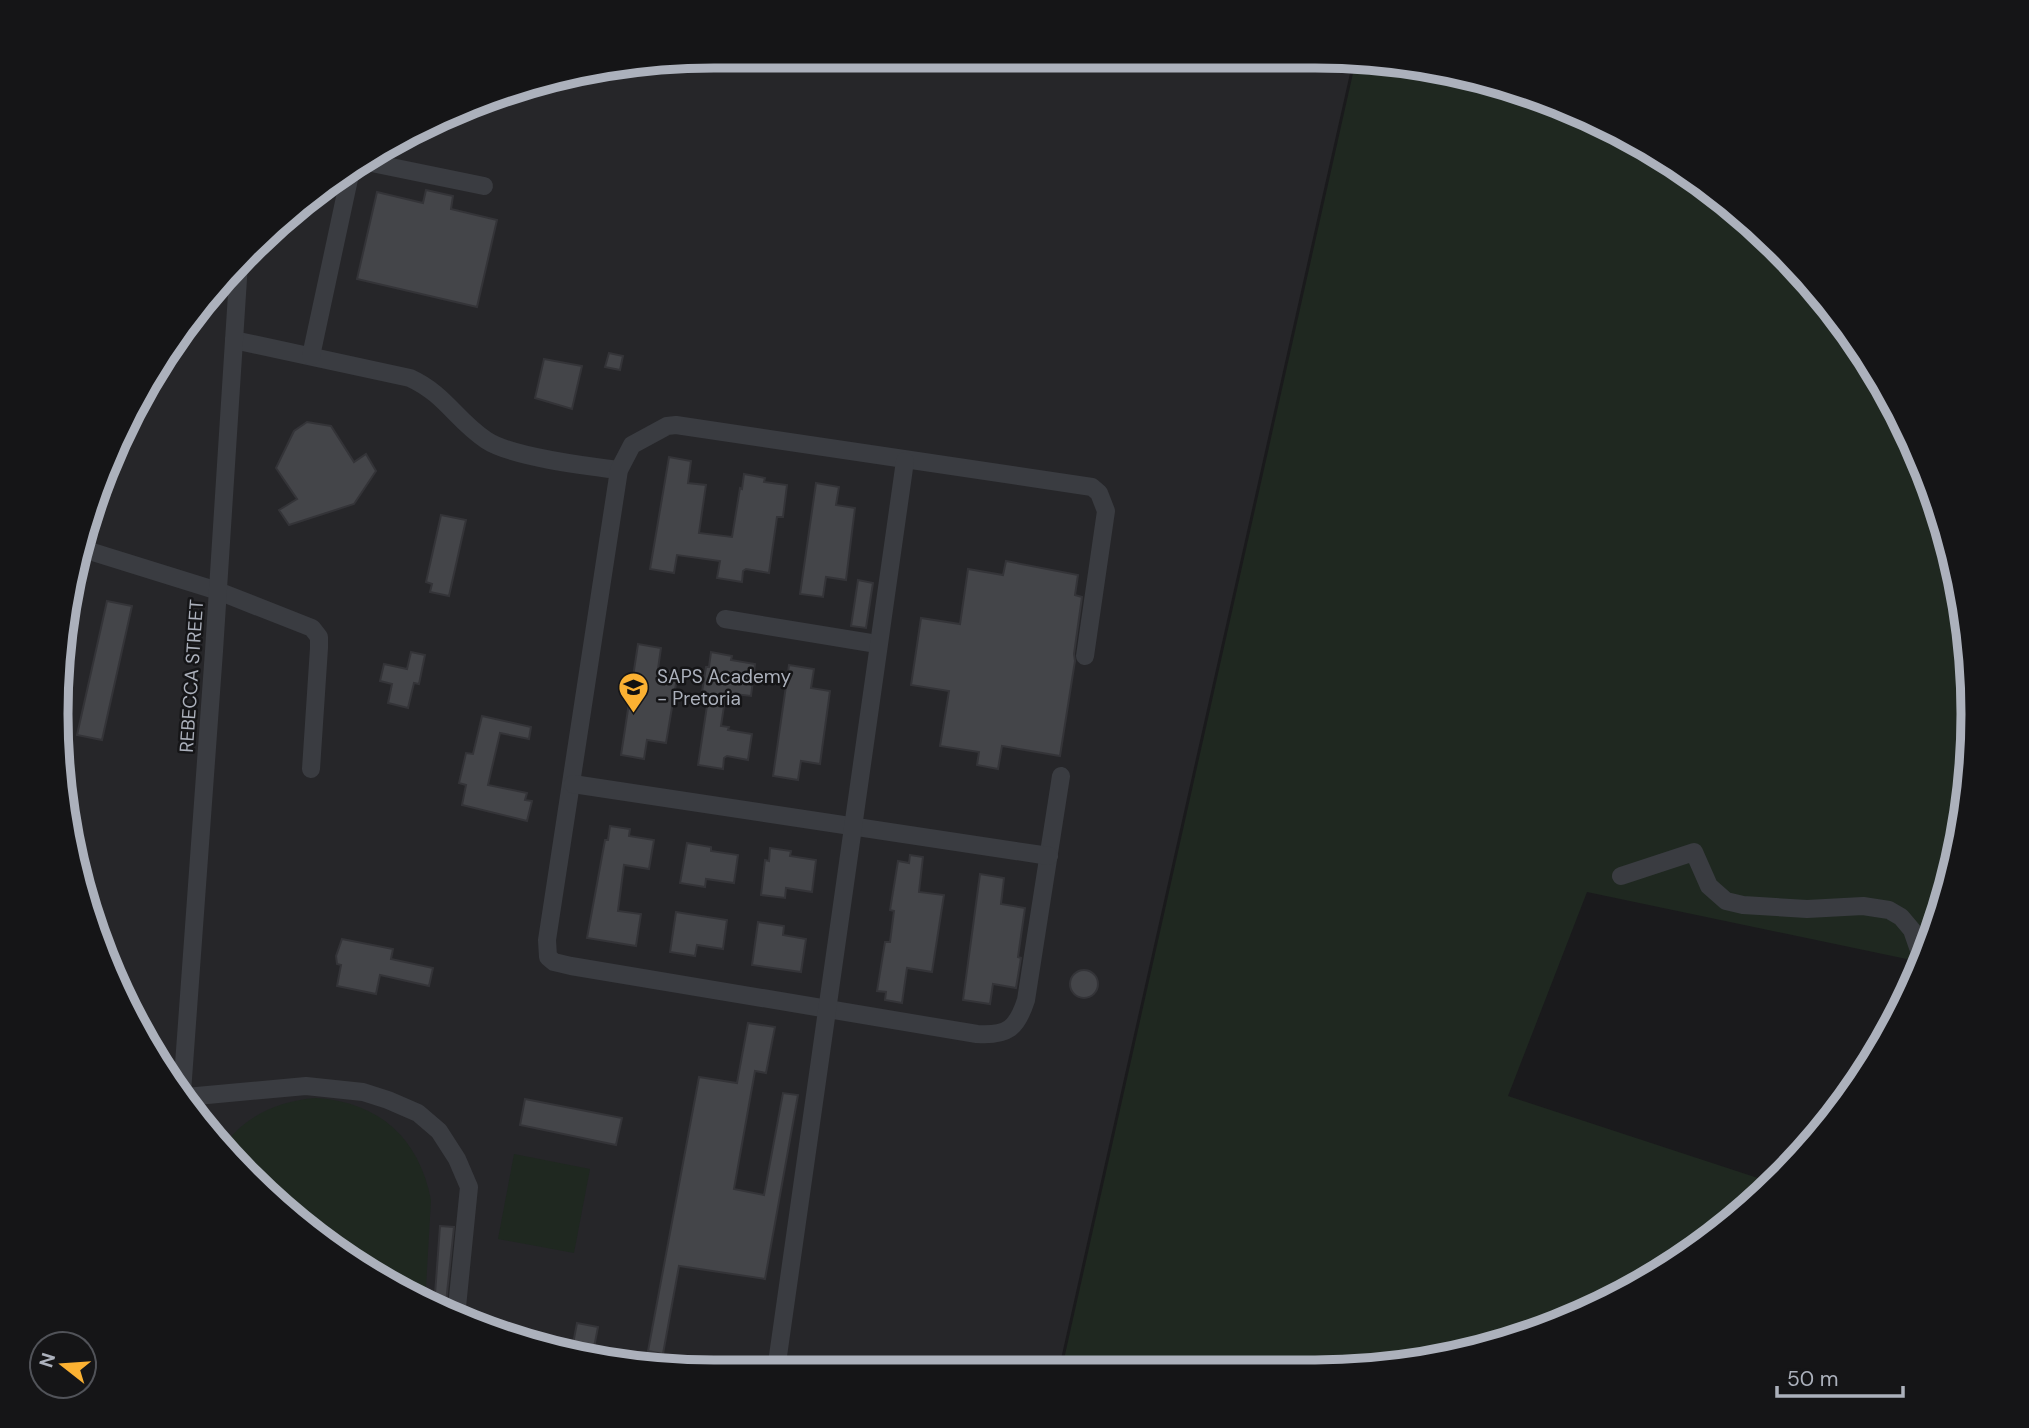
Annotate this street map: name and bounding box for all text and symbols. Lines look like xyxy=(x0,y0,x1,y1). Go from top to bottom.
street label: REBECCA STREET xyxy=(174,598,209,754)
place label: SAPS Academy - Pretoria xyxy=(657,664,791,711)
school or university icon: SAPS Academy - Pretoria xyxy=(617,670,651,714)
north arrow xyxy=(28,1330,98,1400)
text: N xyxy=(33,1350,61,1370)
scale bar xyxy=(1777,1354,1903,1398)
text: 50 m xyxy=(1787,1365,1838,1393)

